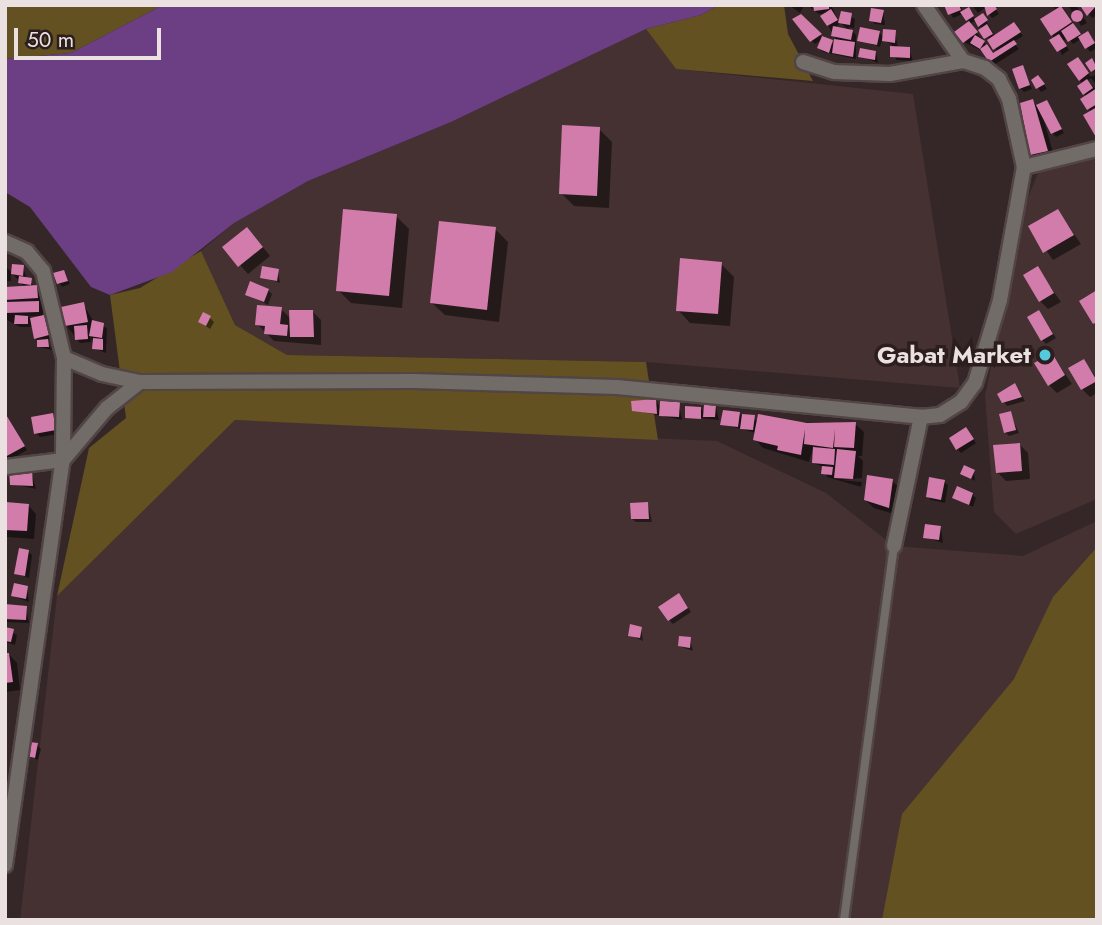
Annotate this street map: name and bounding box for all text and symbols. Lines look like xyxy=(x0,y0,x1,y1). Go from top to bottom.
scale bar xyxy=(18,14,164,58)
text: 50 m xyxy=(27,25,74,55)
place label: Gabat Market xyxy=(877,341,1031,369)
marker: Gabat Market xyxy=(1037,347,1053,363)

